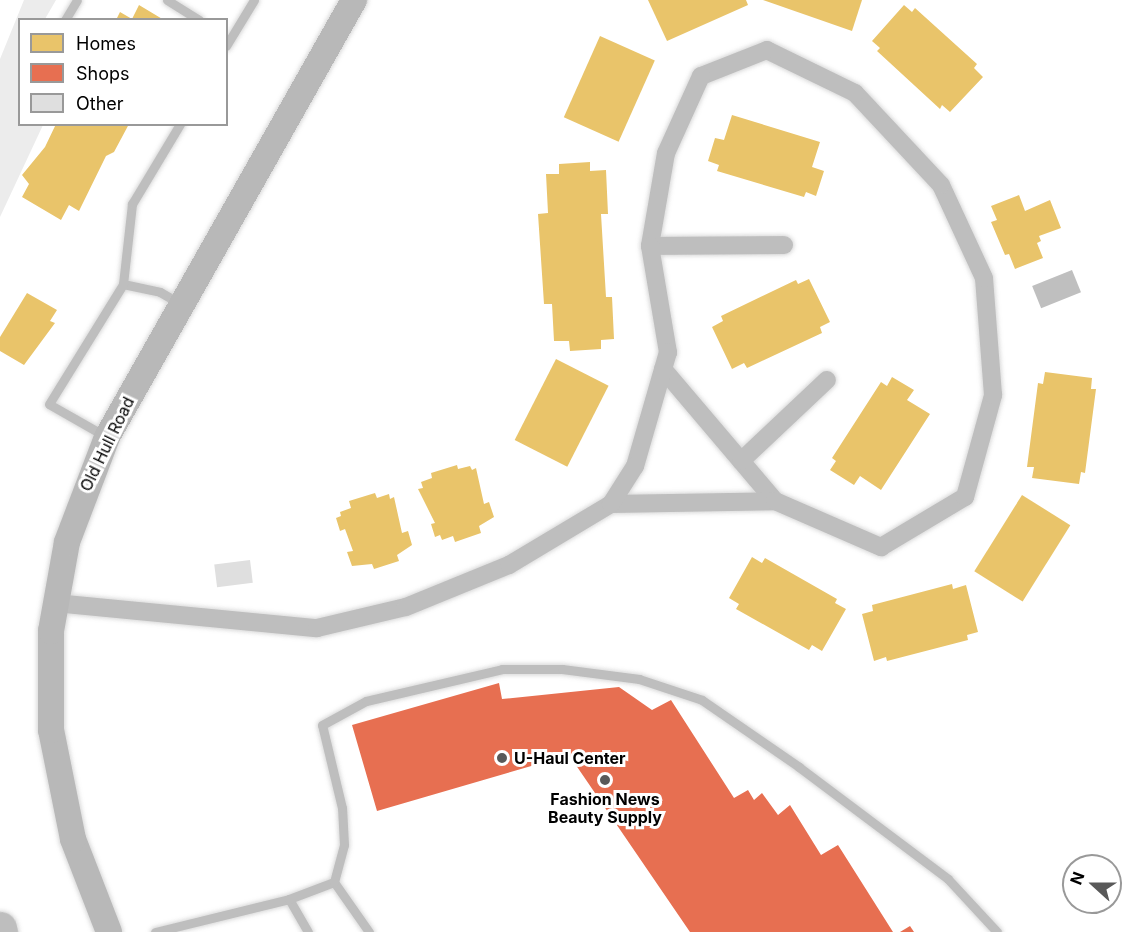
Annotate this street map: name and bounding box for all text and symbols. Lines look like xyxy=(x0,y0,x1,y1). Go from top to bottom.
legend xyxy=(18,18,228,126)
text: Homes xyxy=(76,33,136,54)
text: Shops xyxy=(76,63,130,84)
text: Other xyxy=(76,93,124,114)
street label: Old Hull Road xyxy=(76,394,138,494)
place label: U-Haul Center xyxy=(514,748,626,768)
marker: U-Haul Center xyxy=(495,751,509,765)
marker: Fashion News Beauty Supply xyxy=(598,773,612,787)
place label: Fashion News Beauty Supply xyxy=(548,789,662,827)
north arrow xyxy=(1062,854,1122,914)
text: N xyxy=(1066,869,1089,888)

